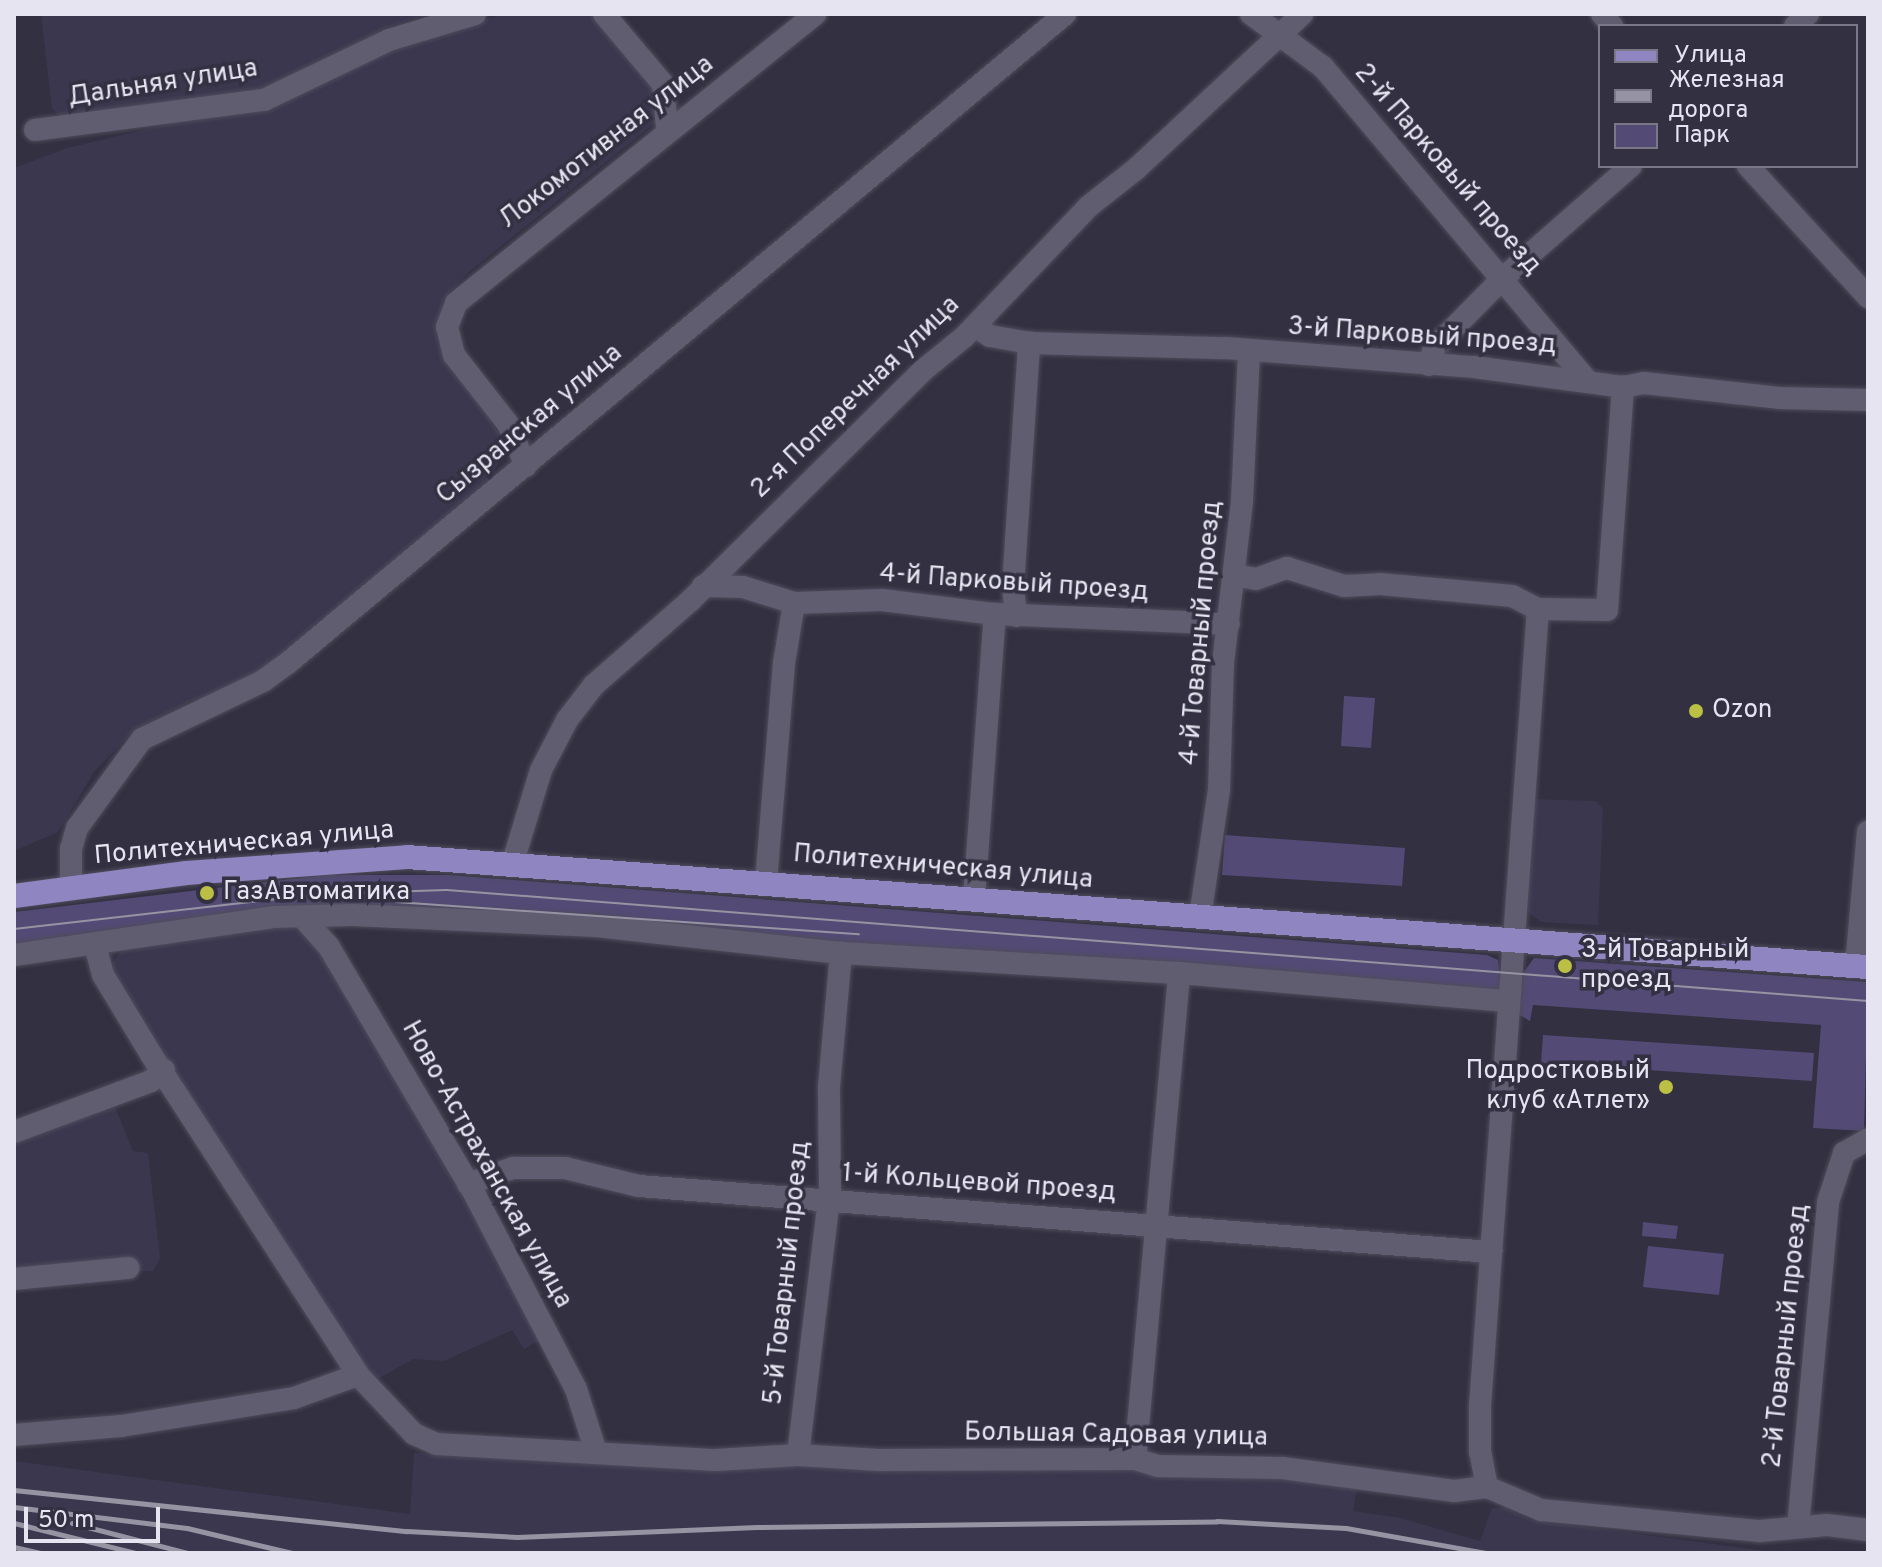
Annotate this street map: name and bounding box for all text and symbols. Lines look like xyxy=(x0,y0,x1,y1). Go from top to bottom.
legend xyxy=(1598,24,1858,168)
text: Улица xyxy=(1674,41,1747,71)
street label: Локомотивная улица xyxy=(494,50,720,236)
street label: Дальняя улица xyxy=(66,54,260,114)
street label: 2-й Парковый проезд xyxy=(1347,58,1547,282)
text: Железная дорога xyxy=(1668,66,1785,126)
text: Парк xyxy=(1674,121,1730,151)
street label: 2-я Поперечная улица xyxy=(745,290,967,506)
street label: 3-й Парковый проезд xyxy=(1287,312,1557,362)
street label: Сызранская улица xyxy=(431,338,629,512)
street label: 4-й Товарный проезд xyxy=(1175,499,1229,767)
street label: 4-й Парковый проезд xyxy=(878,559,1150,609)
place label: Ozon xyxy=(1712,695,1772,727)
marker: Ozon xyxy=(1687,702,1705,720)
street label: Политехническая улица xyxy=(93,815,395,873)
street label: Политехническая улица xyxy=(792,839,1094,897)
place label: ГазАвтоматика xyxy=(223,877,410,909)
marker: ГазАвтоматика xyxy=(198,884,216,902)
place label: 3-й Товарный проезд xyxy=(1581,935,1750,996)
marker: 3-й Товарный проезд xyxy=(1556,957,1574,975)
street label: Ново-Астраханская улица xyxy=(394,1016,578,1314)
place label: Подростковый клуб «Атлет» xyxy=(1466,1056,1650,1118)
marker: Подростковый клуб «Атлет» xyxy=(1657,1078,1675,1096)
street label: 5-й Товарный проезд xyxy=(759,1139,817,1407)
street label: 1-й Кольцевой проезд xyxy=(841,1159,1117,1209)
street label: 2-й Товарный проезд xyxy=(1758,1202,1816,1470)
street label: Большая Садовая улица xyxy=(964,1418,1268,1454)
scale bar xyxy=(28,1491,164,1541)
text: 50 m xyxy=(38,1506,94,1536)

